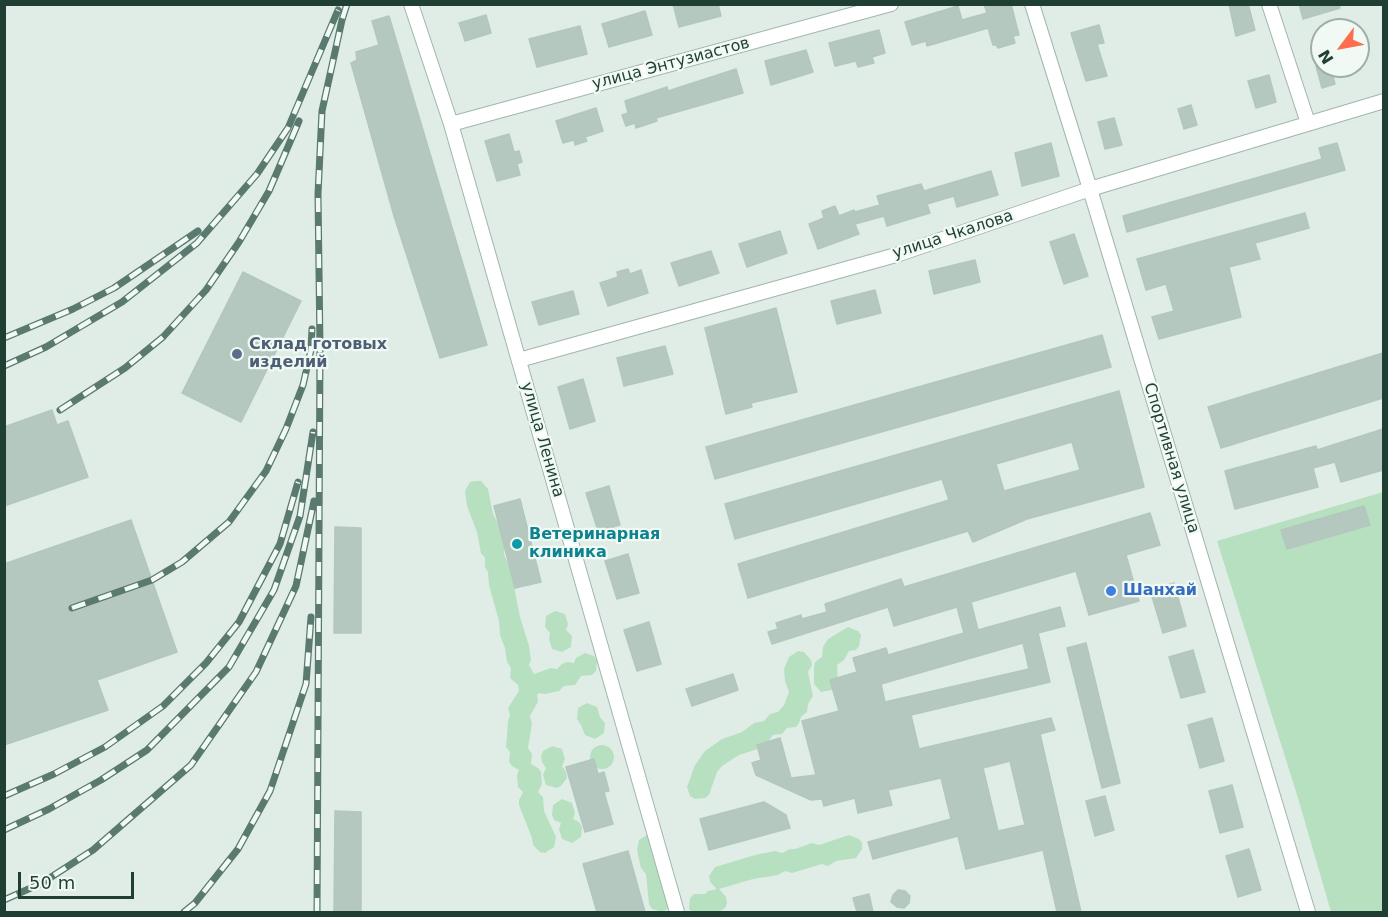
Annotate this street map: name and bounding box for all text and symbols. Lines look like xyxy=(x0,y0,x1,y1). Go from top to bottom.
north arrow xyxy=(1310,18,1370,78)
street label: улица Энтузиастов xyxy=(590,34,752,94)
text: N xyxy=(1314,46,1338,67)
street label: улица Чкалова xyxy=(890,206,1016,264)
place label: Склад готовых изделий xyxy=(249,335,387,373)
marker: Склад готовых изделий xyxy=(230,347,244,361)
street label: улица Ленина xyxy=(516,380,568,500)
street label: Спортивная улица xyxy=(1139,380,1203,536)
place label: Ветеринарная клиника xyxy=(529,525,660,563)
marker: Ветеринарная клиника xyxy=(510,537,524,551)
place label: Шанхай xyxy=(1123,581,1197,601)
marker: Шанхай xyxy=(1104,584,1118,598)
scale bar xyxy=(21,860,136,898)
text: 50 m xyxy=(29,872,75,893)

